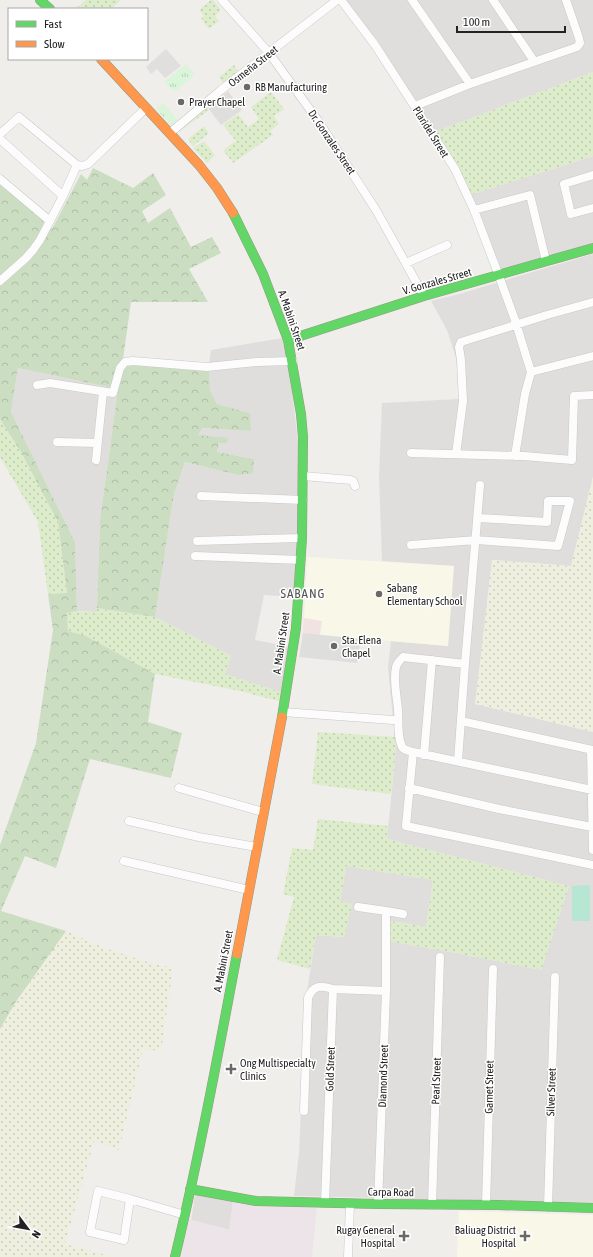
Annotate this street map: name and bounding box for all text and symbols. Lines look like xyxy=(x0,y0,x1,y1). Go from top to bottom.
legend xyxy=(8,8,148,60)
scale bar xyxy=(457,8,565,34)
text: 100 m xyxy=(463,15,490,29)
text: Fast xyxy=(44,17,62,31)
text: Slow xyxy=(44,37,65,51)
street label: Osmeña Street xyxy=(226,43,280,89)
place label: RB Manufacturing xyxy=(255,81,327,93)
marker: RB Manufacturing xyxy=(242,82,252,92)
place label: Prayer Chapel xyxy=(189,96,245,108)
marker: Prayer Chapel xyxy=(176,97,186,107)
street label: Plaridel Street xyxy=(411,104,451,160)
street label: Dr. Gonzales Street xyxy=(306,107,358,177)
street label: V. Gonzales Street xyxy=(401,265,473,297)
street label: A. Mabini Street xyxy=(276,288,308,352)
place label: Sabang Elementary School xyxy=(387,582,463,607)
district label: SABANG xyxy=(281,586,325,601)
marker: Sabang Elementary School xyxy=(374,589,384,599)
street label: A. Mabini Street xyxy=(271,611,291,675)
place label: Sta. Elena Chapel xyxy=(342,634,381,659)
marker: Sta. Elena Chapel xyxy=(329,641,339,651)
street label: A. Mabini Street xyxy=(211,929,235,993)
street label: Diamond Street xyxy=(376,1044,390,1108)
street label: Gold Street xyxy=(323,1046,337,1092)
place label: Ong Multispecialty Clinics xyxy=(240,1057,316,1082)
street label: Pearl Street xyxy=(429,1057,443,1105)
street label: Garnet Street xyxy=(483,1060,495,1114)
marker: Ong Multispecialty Clinics xyxy=(225,1063,237,1075)
street label: Silver Street xyxy=(544,1068,558,1116)
street label: Carpa Road xyxy=(368,1186,414,1198)
north arrow xyxy=(8,1209,48,1249)
place label: Rugay General Hospital xyxy=(336,1224,395,1249)
place label: Baliuag District Hospital xyxy=(455,1224,516,1249)
text: N xyxy=(30,1228,43,1240)
marker: Rugay General Hospital xyxy=(398,1230,410,1242)
marker: Baliuag District Hospital xyxy=(519,1230,531,1242)

